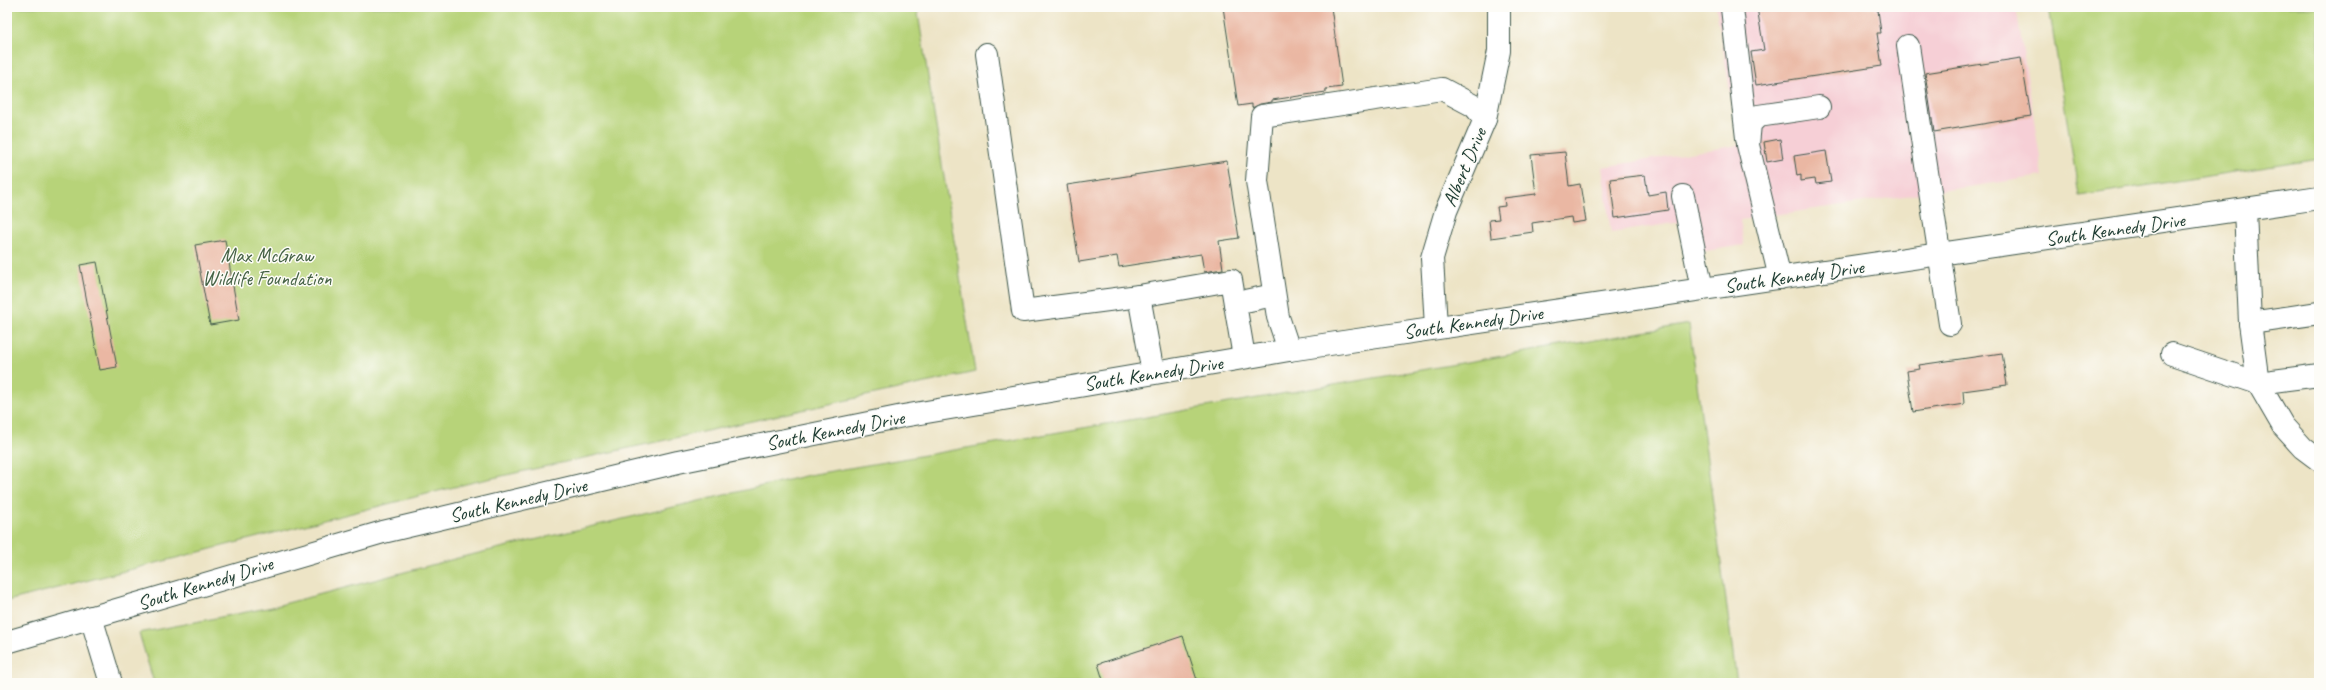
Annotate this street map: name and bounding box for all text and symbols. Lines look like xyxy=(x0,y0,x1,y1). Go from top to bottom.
street label: Albert Drive xyxy=(1437,123,1493,210)
street label: South Kennedy Drive xyxy=(2044,207,2188,252)
park label: Max McGraw Wildlife Foundation xyxy=(203,243,332,291)
street label: South Kennedy Drive xyxy=(1723,254,1867,299)
street label: South Kennedy Drive xyxy=(1402,300,1546,345)
street label: South Kennedy Drive xyxy=(1082,350,1226,397)
street label: South Kennedy Drive xyxy=(764,405,908,456)
street label: South Kennedy Drive xyxy=(447,472,591,528)
street label: South Kennedy Drive xyxy=(134,551,277,616)

